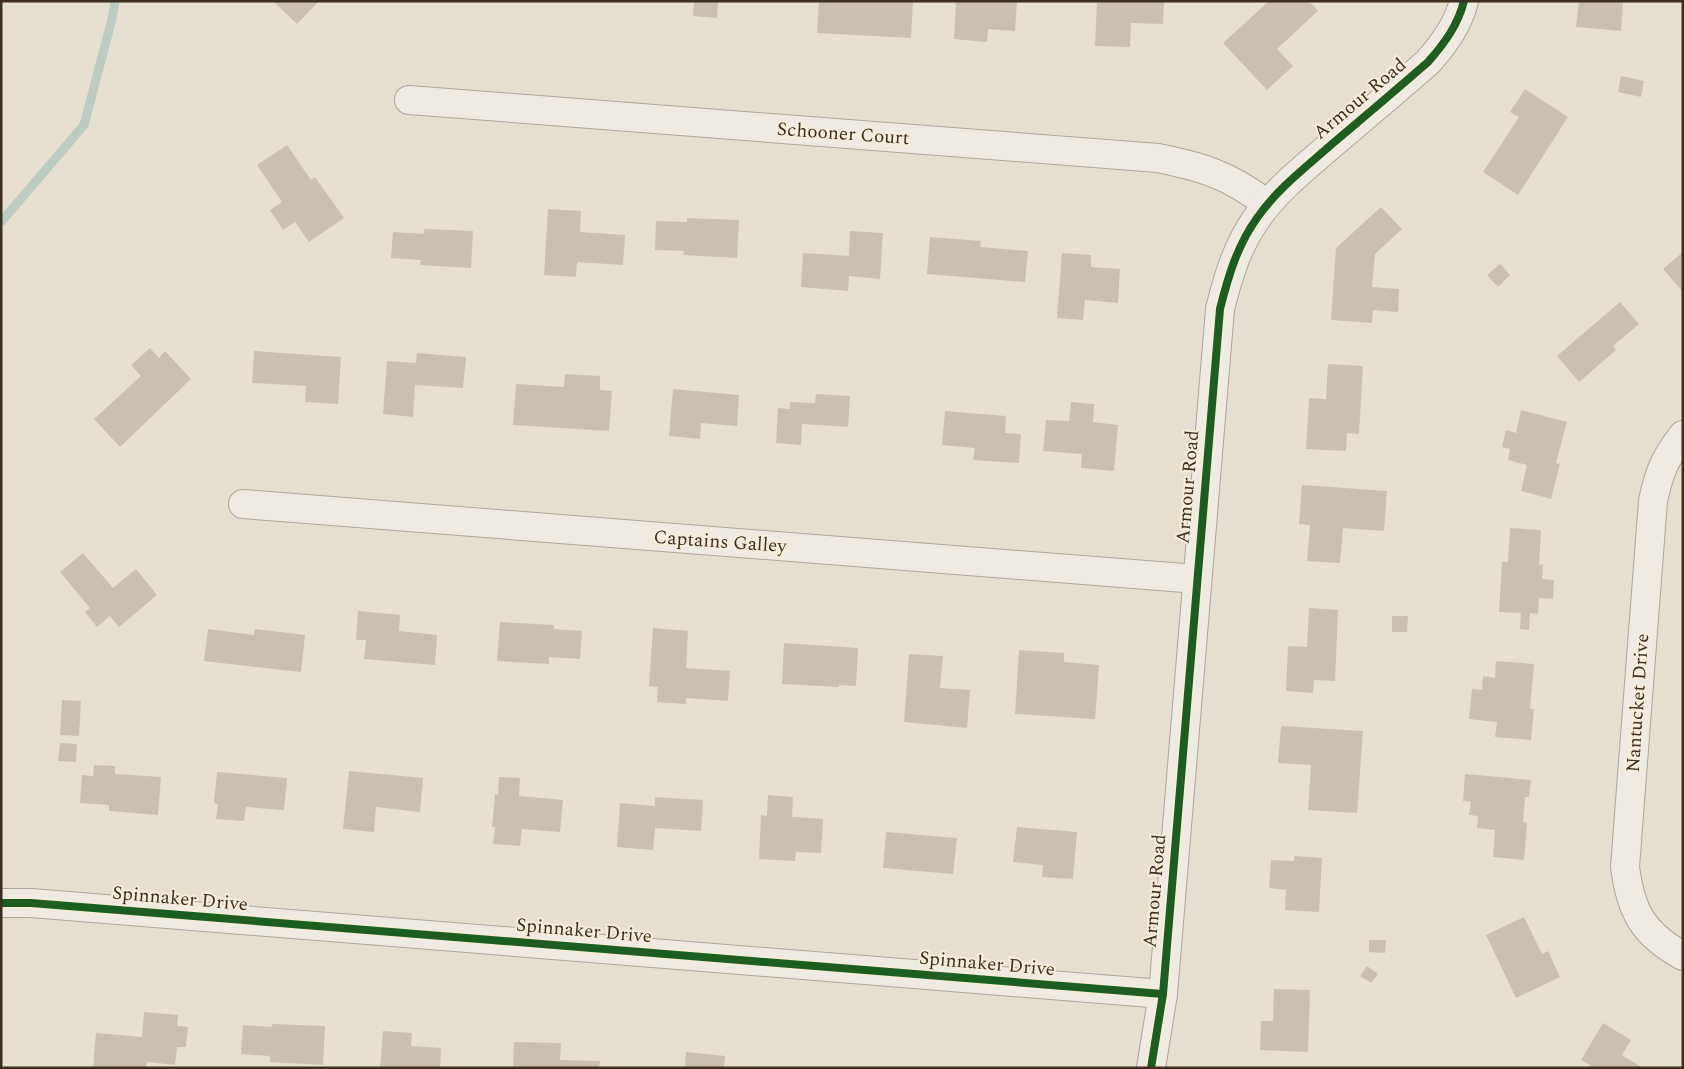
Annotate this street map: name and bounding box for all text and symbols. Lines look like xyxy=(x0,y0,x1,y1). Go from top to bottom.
street label: Armour Road xyxy=(1307,51,1413,147)
street label: Schooner Court xyxy=(776,115,911,153)
street label: Armour Road xyxy=(1169,429,1207,545)
street label: Captains Galley xyxy=(653,523,788,561)
street label: Nantucket Drive xyxy=(1619,633,1657,773)
street label: Armour Road xyxy=(1136,833,1174,949)
street label: Spinnaker Drive xyxy=(111,879,249,919)
street label: Spinnaker Drive xyxy=(515,911,653,951)
street label: Spinnaker Drive xyxy=(918,944,1056,984)

